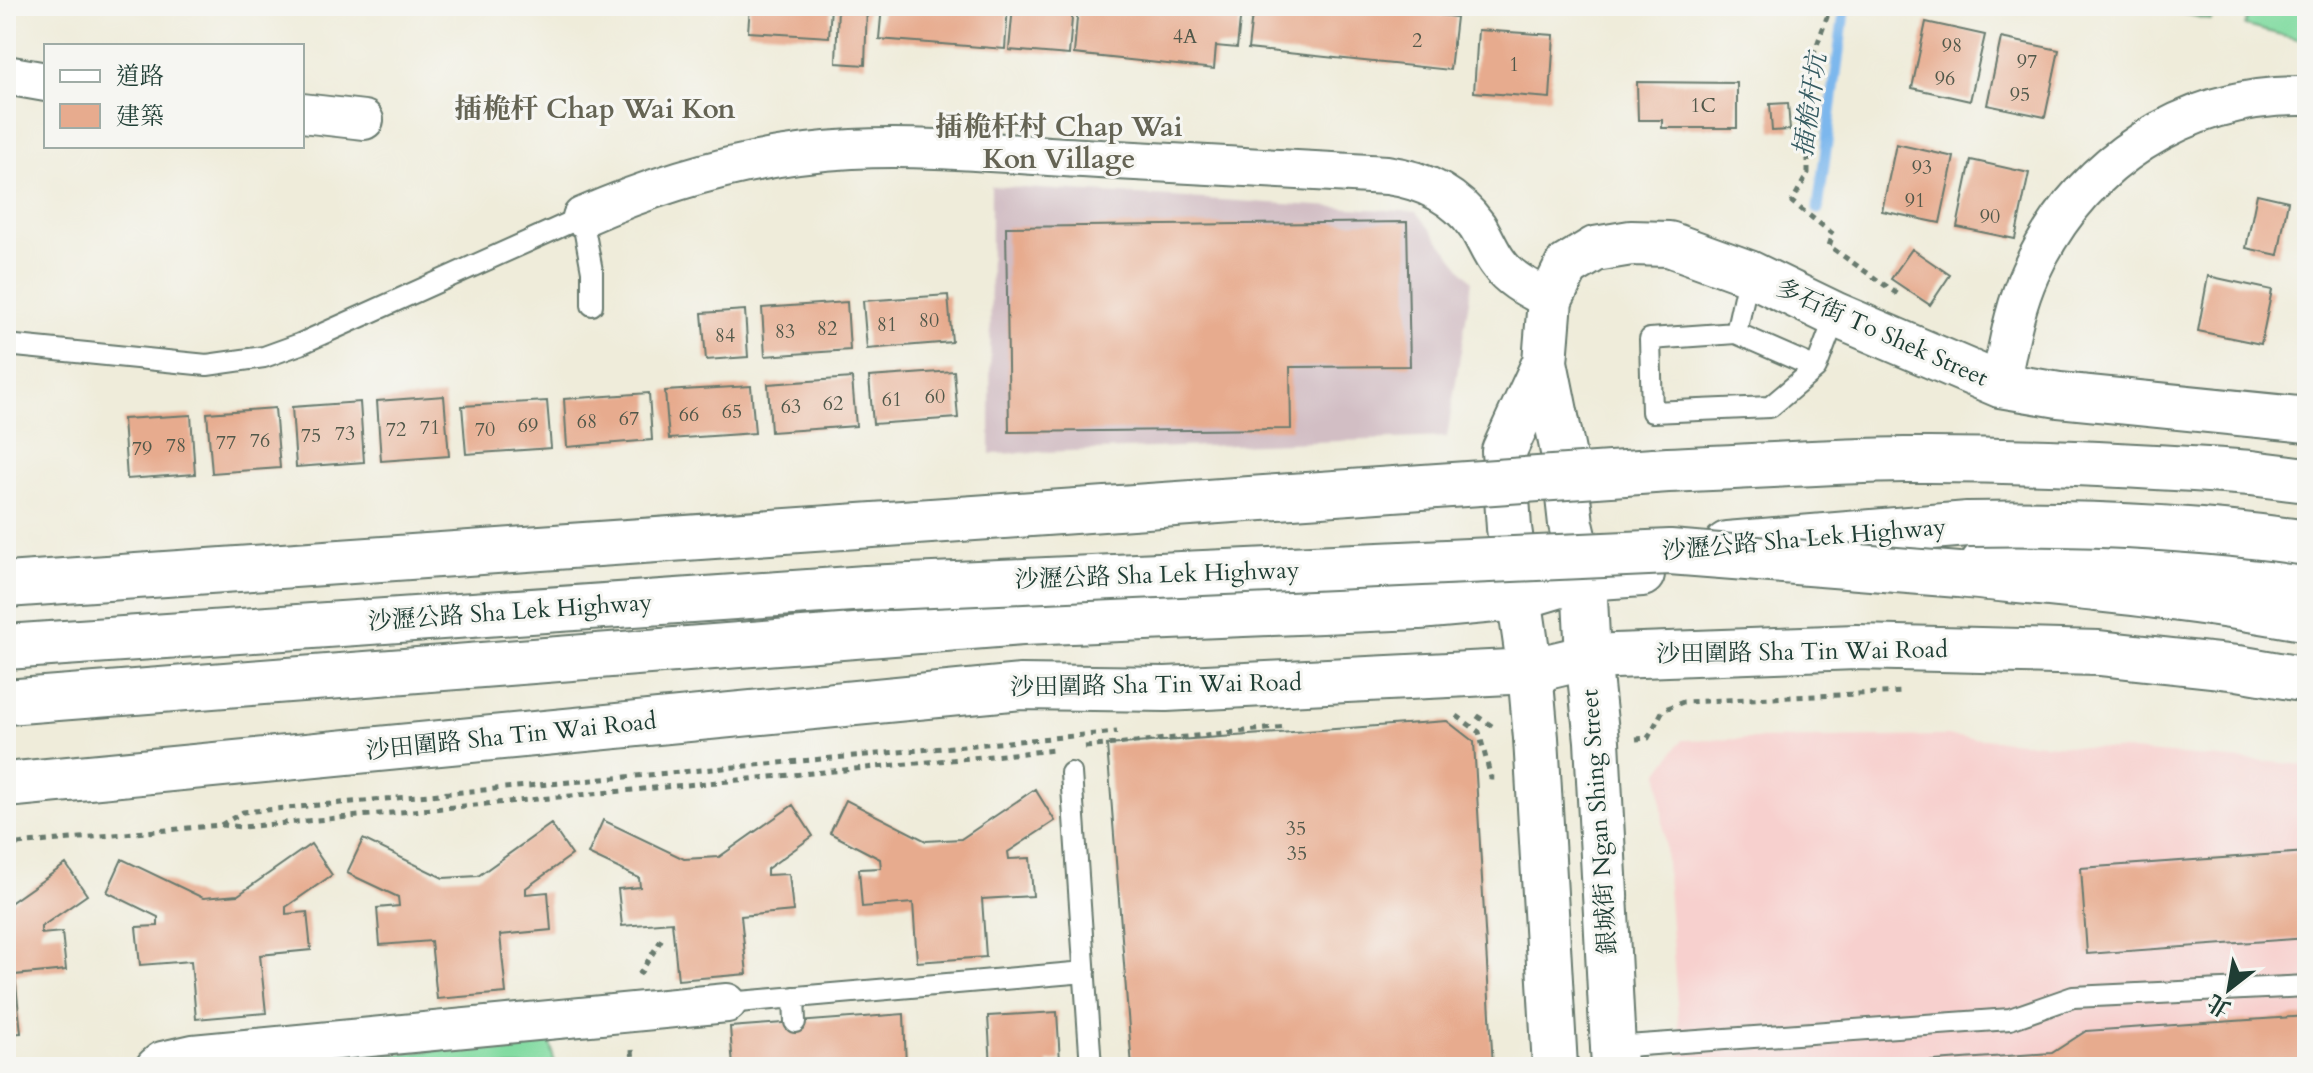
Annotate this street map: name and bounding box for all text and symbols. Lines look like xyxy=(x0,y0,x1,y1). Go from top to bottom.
house number: 4A xyxy=(1173,23,1198,50)
house number: 2 xyxy=(1412,27,1422,54)
house number: 98 xyxy=(1942,32,1962,59)
legend xyxy=(44,44,304,148)
water label: 插桅杆坑 xyxy=(1785,47,1835,159)
house number: 97 xyxy=(2017,48,2037,75)
house number: 1 xyxy=(1509,51,1519,78)
text: 道路 xyxy=(116,60,164,93)
house number: 96 xyxy=(1935,65,1955,92)
house number: 95 xyxy=(2010,81,2030,108)
district label: 插桅杆 Chap Wai Kon xyxy=(454,90,736,128)
house number: 1C xyxy=(1690,92,1716,119)
text: 建築 xyxy=(116,100,164,133)
district label: 插桅杆村 Chap Wai Kon Village xyxy=(935,108,1183,178)
house number: 93 xyxy=(1912,154,1932,181)
house number: 91 xyxy=(1905,187,1925,214)
house number: 90 xyxy=(1980,203,2000,230)
street label: 多石街 To Shek Street xyxy=(1771,271,1994,395)
house number: 80 xyxy=(919,307,939,334)
house number: 81 xyxy=(877,311,897,338)
house number: 82 xyxy=(817,315,837,342)
house number: 83 xyxy=(775,318,795,345)
house number: 84 xyxy=(715,322,735,349)
house number: 60 xyxy=(925,383,945,410)
house number: 61 xyxy=(882,386,902,413)
house number: 62 xyxy=(823,390,843,417)
house number: 63 xyxy=(781,393,801,420)
house number: 65 xyxy=(722,398,742,425)
house number: 66 xyxy=(679,401,699,428)
house number: 67 xyxy=(619,405,639,432)
house number: 68 xyxy=(577,408,597,435)
house number: 69 xyxy=(518,412,538,439)
house number: 71 xyxy=(420,414,440,441)
house number: 72 xyxy=(386,416,406,443)
house number: 70 xyxy=(475,416,495,443)
house number: 73 xyxy=(335,420,355,447)
house number: 75 xyxy=(301,422,321,449)
house number: 76 xyxy=(250,427,270,454)
house number: 77 xyxy=(216,429,236,456)
house number: 78 xyxy=(166,432,186,459)
house number: 79 xyxy=(132,435,152,462)
street label: 沙瀝公路 Sha Lek Highway xyxy=(1661,510,1948,568)
street label: 沙瀝公路 Sha Lek Highway xyxy=(1014,554,1300,596)
street label: 沙瀝公路 Sha Lek Highway xyxy=(367,586,654,638)
street label: 沙田圍路 Sha Tin Wai Road xyxy=(1656,633,1948,671)
street label: 沙田圍路 Sha Tin Wai Road xyxy=(1010,666,1302,704)
street label: 銀城街 Ngan Shing Street xyxy=(1573,688,1625,956)
street label: 沙田圍路 Sha Tin Wai Road xyxy=(364,704,658,768)
house number: 35 xyxy=(1286,815,1306,842)
house number: 35 xyxy=(1287,840,1307,867)
north arrow xyxy=(2189,949,2269,1029)
text: 北 xyxy=(2202,987,2236,1024)

